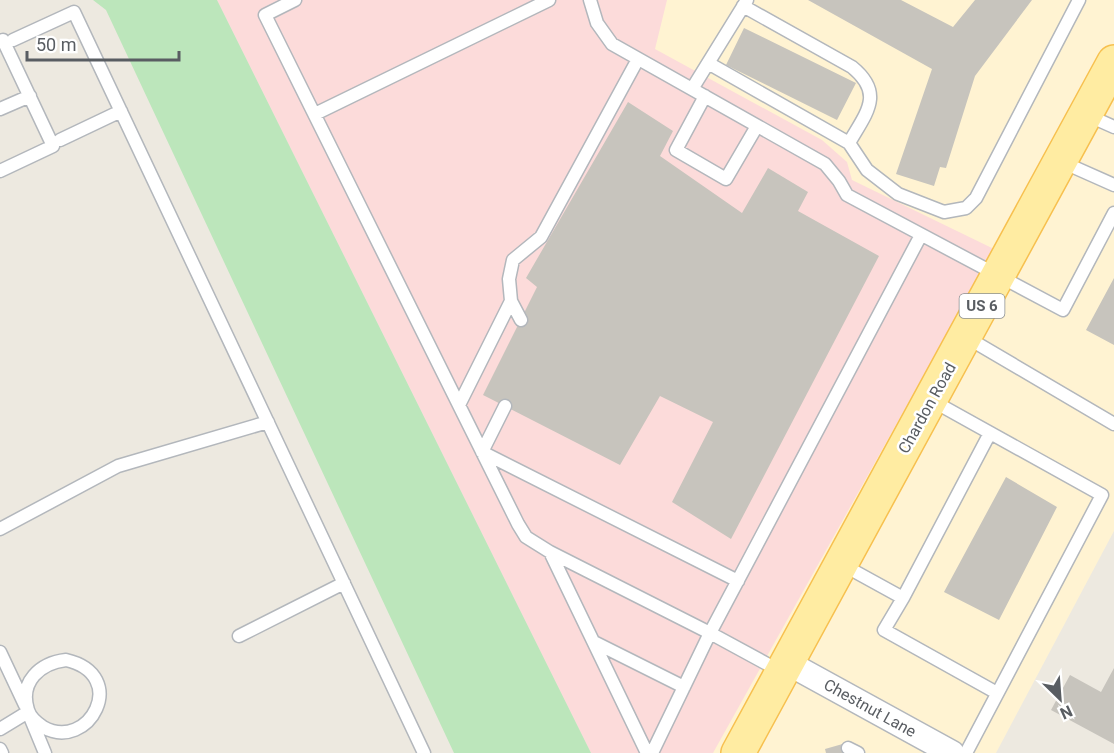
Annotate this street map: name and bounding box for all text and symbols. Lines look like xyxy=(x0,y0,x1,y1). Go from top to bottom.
scale bar xyxy=(27,24,178,62)
text: 50 m xyxy=(36,34,76,55)
road number: US 6 xyxy=(960,294,1004,318)
street label: Chardon Road xyxy=(894,359,960,457)
north arrow xyxy=(1030,669,1090,729)
street label: Chestnut Lane xyxy=(820,675,920,741)
text: N xyxy=(1057,701,1075,723)

